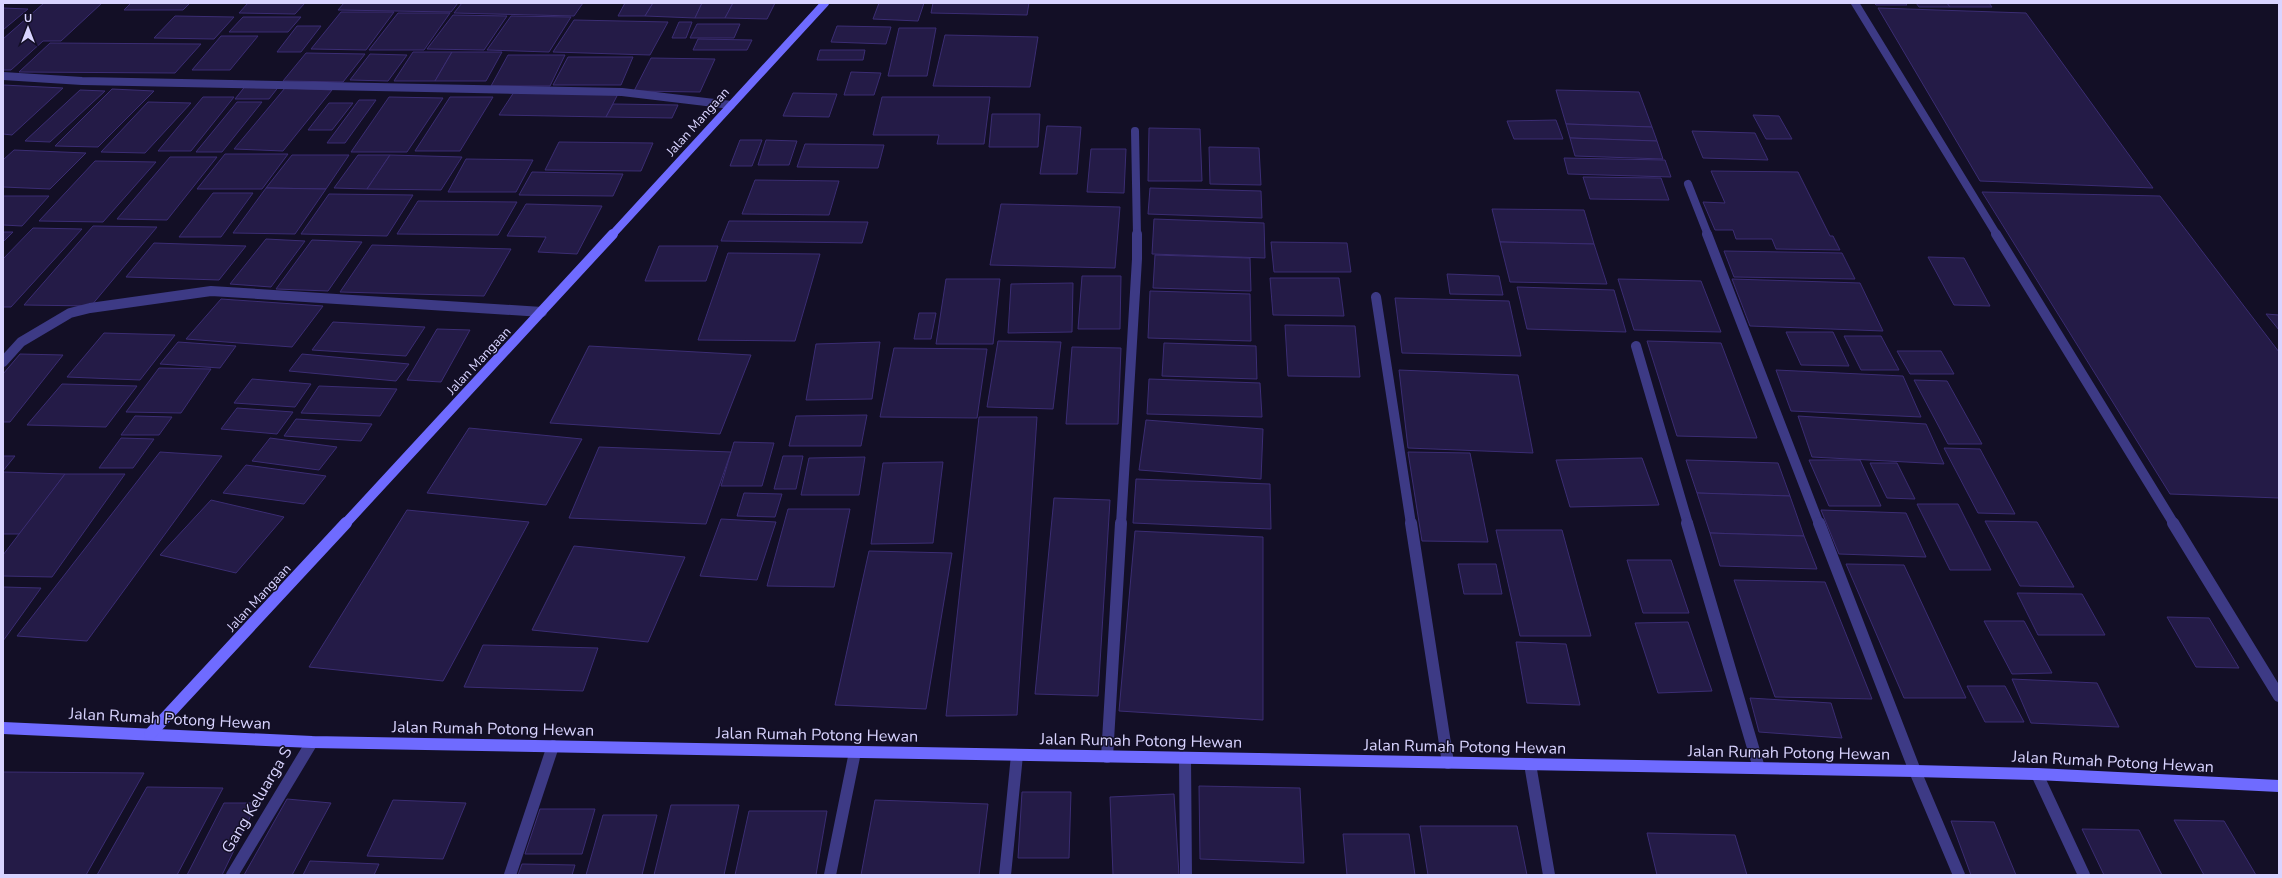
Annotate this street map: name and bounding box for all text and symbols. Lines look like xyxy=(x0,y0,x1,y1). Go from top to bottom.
north arrow xyxy=(8,8,48,48)
text: U xyxy=(24,11,32,26)
street label: Jalan Mangaan xyxy=(662,84,734,161)
street label: Jalan Mangaan xyxy=(442,323,515,400)
street label: Jalan Mangaan xyxy=(222,560,295,637)
street label: Jalan Rumah Potong Hewan xyxy=(67,703,272,735)
street label: Jalan Rumah Potong Hewan xyxy=(391,716,594,742)
street label: Jalan Rumah Potong Hewan xyxy=(715,722,918,748)
street label: Jalan Rumah Potong Hewan xyxy=(1039,728,1242,754)
street label: Jalan Rumah Potong Hewan xyxy=(1363,734,1566,760)
street label: Jalan Rumah Potong Hewan xyxy=(1687,740,1890,766)
street label: Gang Keluarga S xyxy=(217,743,298,857)
street label: Jalan Rumah Potong Hewan xyxy=(2010,746,2215,778)

